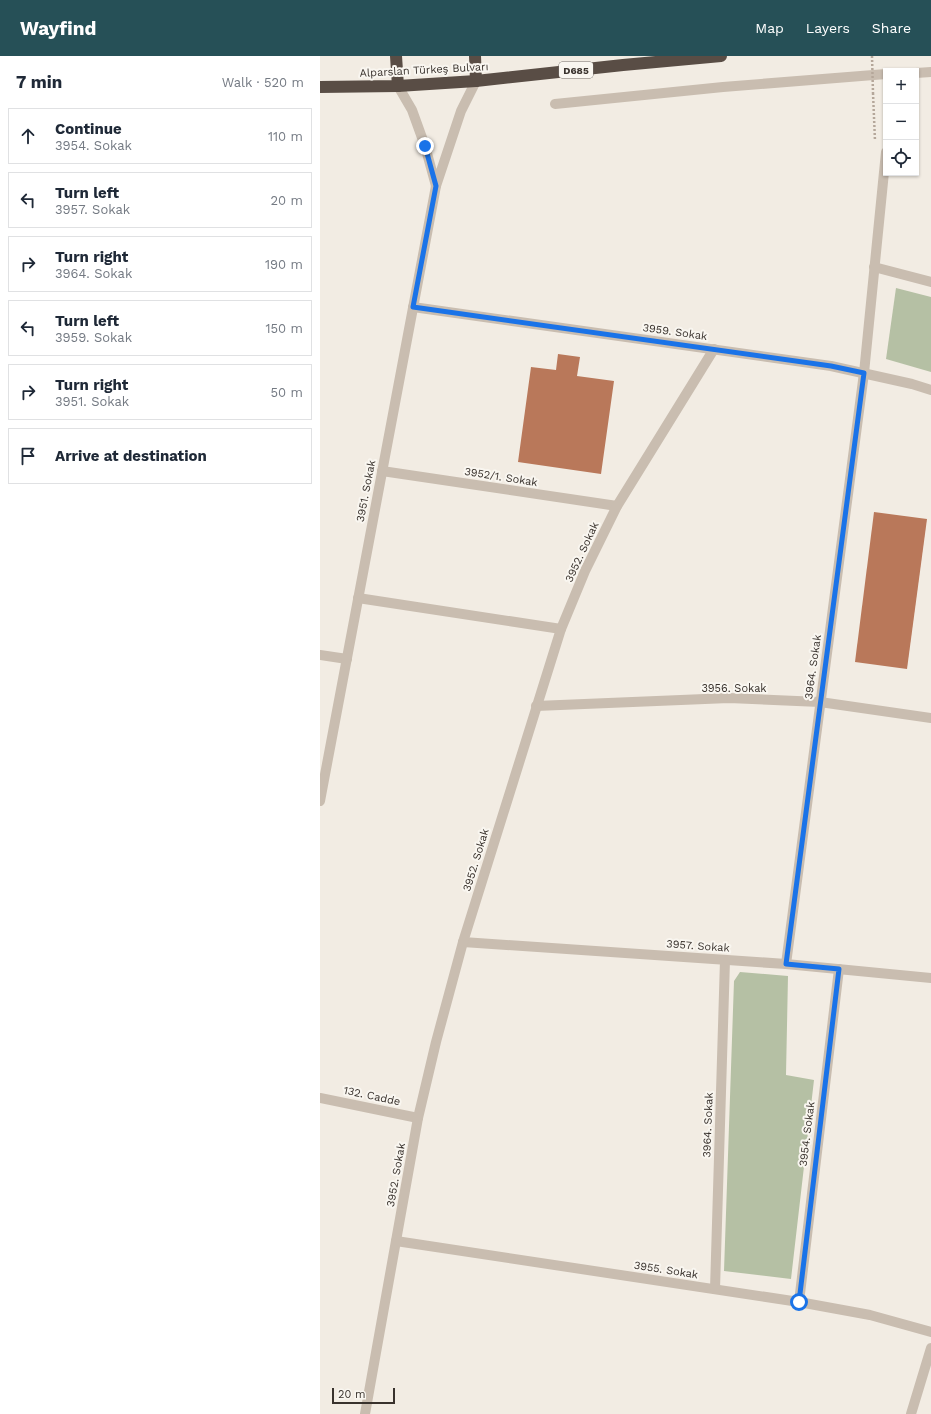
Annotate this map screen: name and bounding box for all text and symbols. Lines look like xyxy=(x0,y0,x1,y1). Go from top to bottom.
text: Wayfind xyxy=(20,17,96,40)
text: Map xyxy=(755,20,784,36)
text: Layers xyxy=(806,20,850,36)
text: Share xyxy=(872,20,911,36)
street label: Alparslan Türkeş Bulvarı xyxy=(359,60,489,80)
road number: D685 xyxy=(559,62,593,78)
map controls xyxy=(883,68,919,176)
button: + xyxy=(883,68,919,104)
text: 7 min xyxy=(16,72,62,92)
text: Walk · 520 m xyxy=(222,75,304,90)
button: − xyxy=(883,104,919,140)
text: Continue xyxy=(55,120,122,138)
icon: ahead xyxy=(17,125,39,147)
text: 110 m xyxy=(268,129,303,144)
route end xyxy=(416,137,434,155)
text: 3954. Sokak xyxy=(55,138,132,153)
button: locate xyxy=(883,140,919,176)
text: Turn left xyxy=(55,184,119,202)
icon: left xyxy=(17,189,39,211)
text: 20 m xyxy=(271,193,303,208)
text: 3957. Sokak xyxy=(55,202,130,217)
text: Turn right xyxy=(55,248,128,266)
icon: right xyxy=(17,253,39,275)
text: 190 m xyxy=(265,257,303,272)
text: 3964. Sokak xyxy=(55,266,132,281)
text: Turn left xyxy=(55,312,119,330)
icon: left xyxy=(17,317,39,339)
text: 150 m xyxy=(265,321,303,336)
street label: 3959. Sokak xyxy=(642,321,708,343)
text: 3959. Sokak xyxy=(55,330,132,345)
text: Turn right xyxy=(55,376,128,394)
icon: right xyxy=(17,381,39,403)
text: 50 m xyxy=(271,385,303,400)
text: 3951. Sokak xyxy=(55,394,129,409)
icon: arrive xyxy=(17,445,39,467)
text: Arrive at destination xyxy=(55,447,207,465)
street label: 3951. Sokak xyxy=(354,459,378,523)
street label: 3952/1. Sokak xyxy=(463,465,539,489)
street label: 3952. Sokak xyxy=(562,520,602,584)
street label: 3964. Sokak xyxy=(802,634,824,700)
street label: 3956. Sokak xyxy=(701,682,767,695)
street label: 3952. Sokak xyxy=(460,827,492,893)
street label: 3957. Sokak xyxy=(666,937,730,955)
street label: 132. Cadde xyxy=(342,1084,402,1108)
street label: 3964. Sokak xyxy=(700,1092,716,1158)
street label: 3954. Sokak xyxy=(797,1101,817,1167)
street label: 3952. Sokak xyxy=(384,1142,408,1208)
street label: 3955. Sokak xyxy=(633,1259,699,1281)
route start xyxy=(790,1293,808,1311)
scale bar xyxy=(332,1386,395,1405)
text: 20 m xyxy=(338,1388,366,1401)

